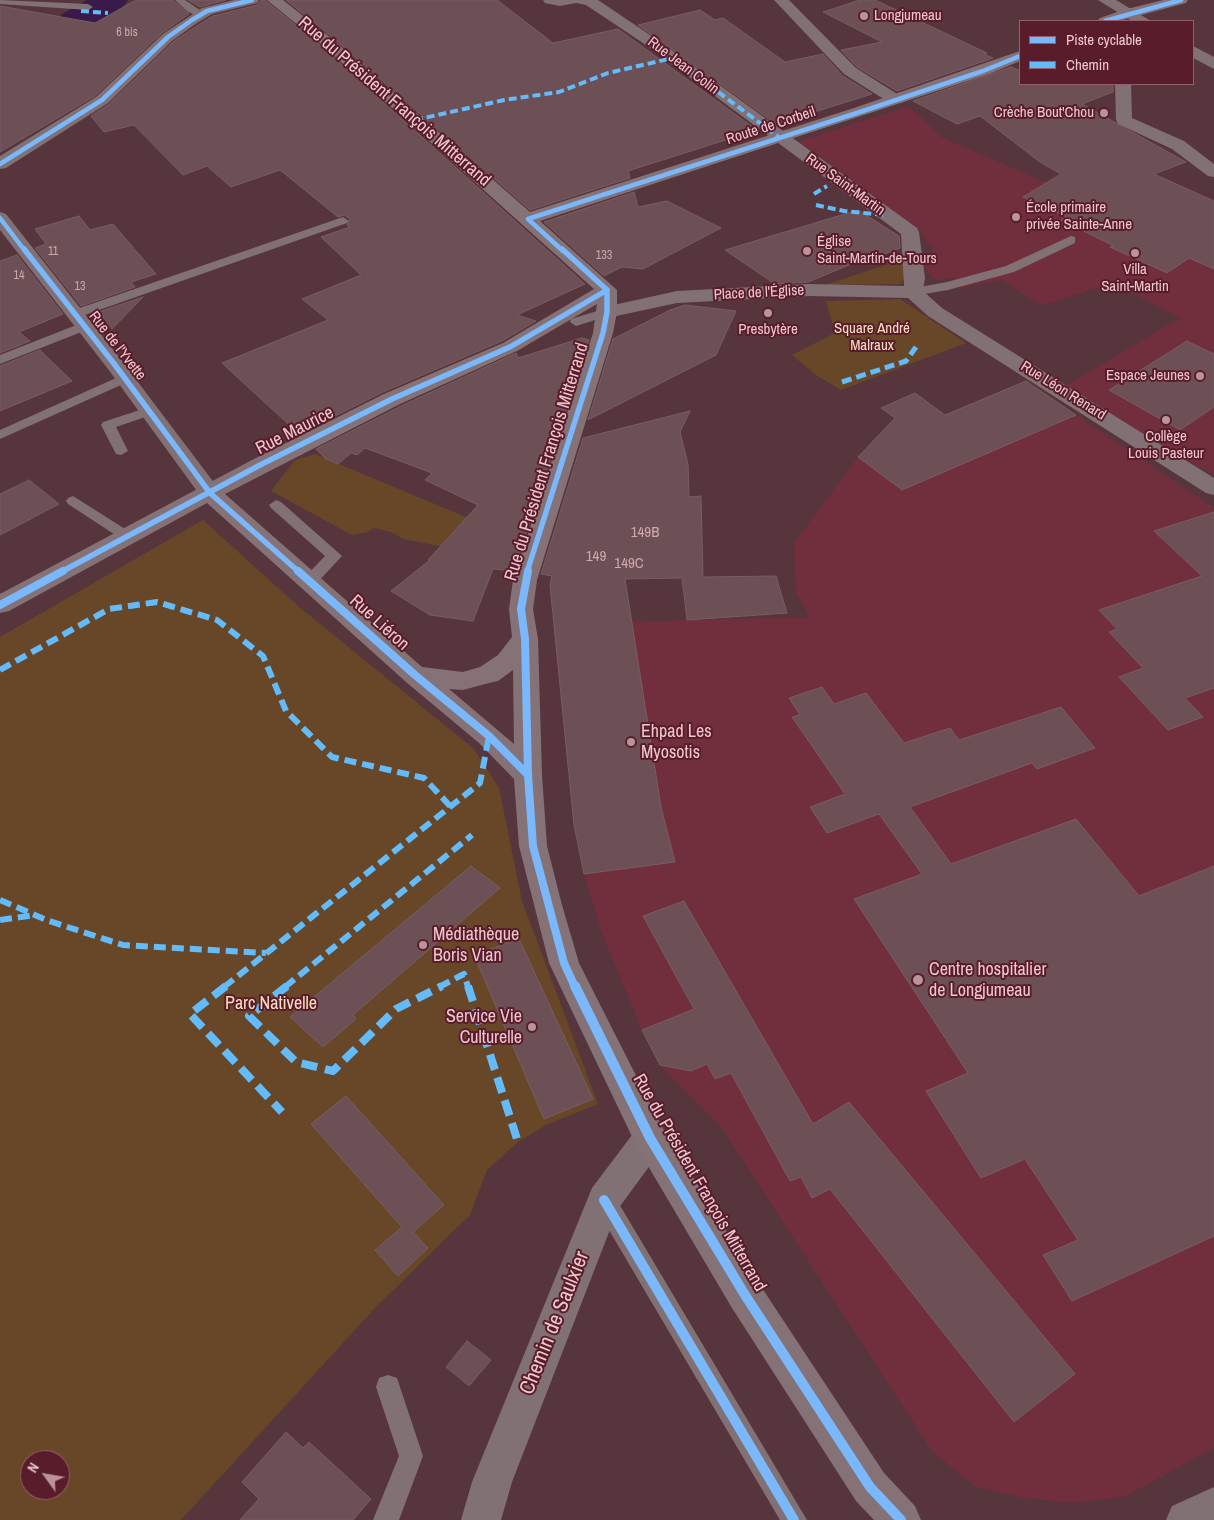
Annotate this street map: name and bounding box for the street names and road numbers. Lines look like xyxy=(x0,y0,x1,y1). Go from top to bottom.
street label: Rue du Président François Mitterrand xyxy=(293,13,495,191)
street label: Rue Jean Colin xyxy=(644,33,722,99)
street label: Route de Corbeil xyxy=(724,103,818,149)
street label: Rue Saint-Martin xyxy=(802,150,888,220)
street label: Place de l'Église xyxy=(713,282,805,304)
street label: Rue de l'Yvette xyxy=(85,308,149,384)
street label: Rue du Président François Mitterrand xyxy=(500,340,594,584)
street label: Rue Léon Renard xyxy=(1017,358,1109,424)
street label: Rue Maurice xyxy=(252,402,338,460)
street label: Rue Liéron xyxy=(345,591,413,655)
street label: Rue du Président François Mitterrand xyxy=(628,1070,770,1296)
street label: Chemin de Saulxier xyxy=(515,1248,595,1398)

